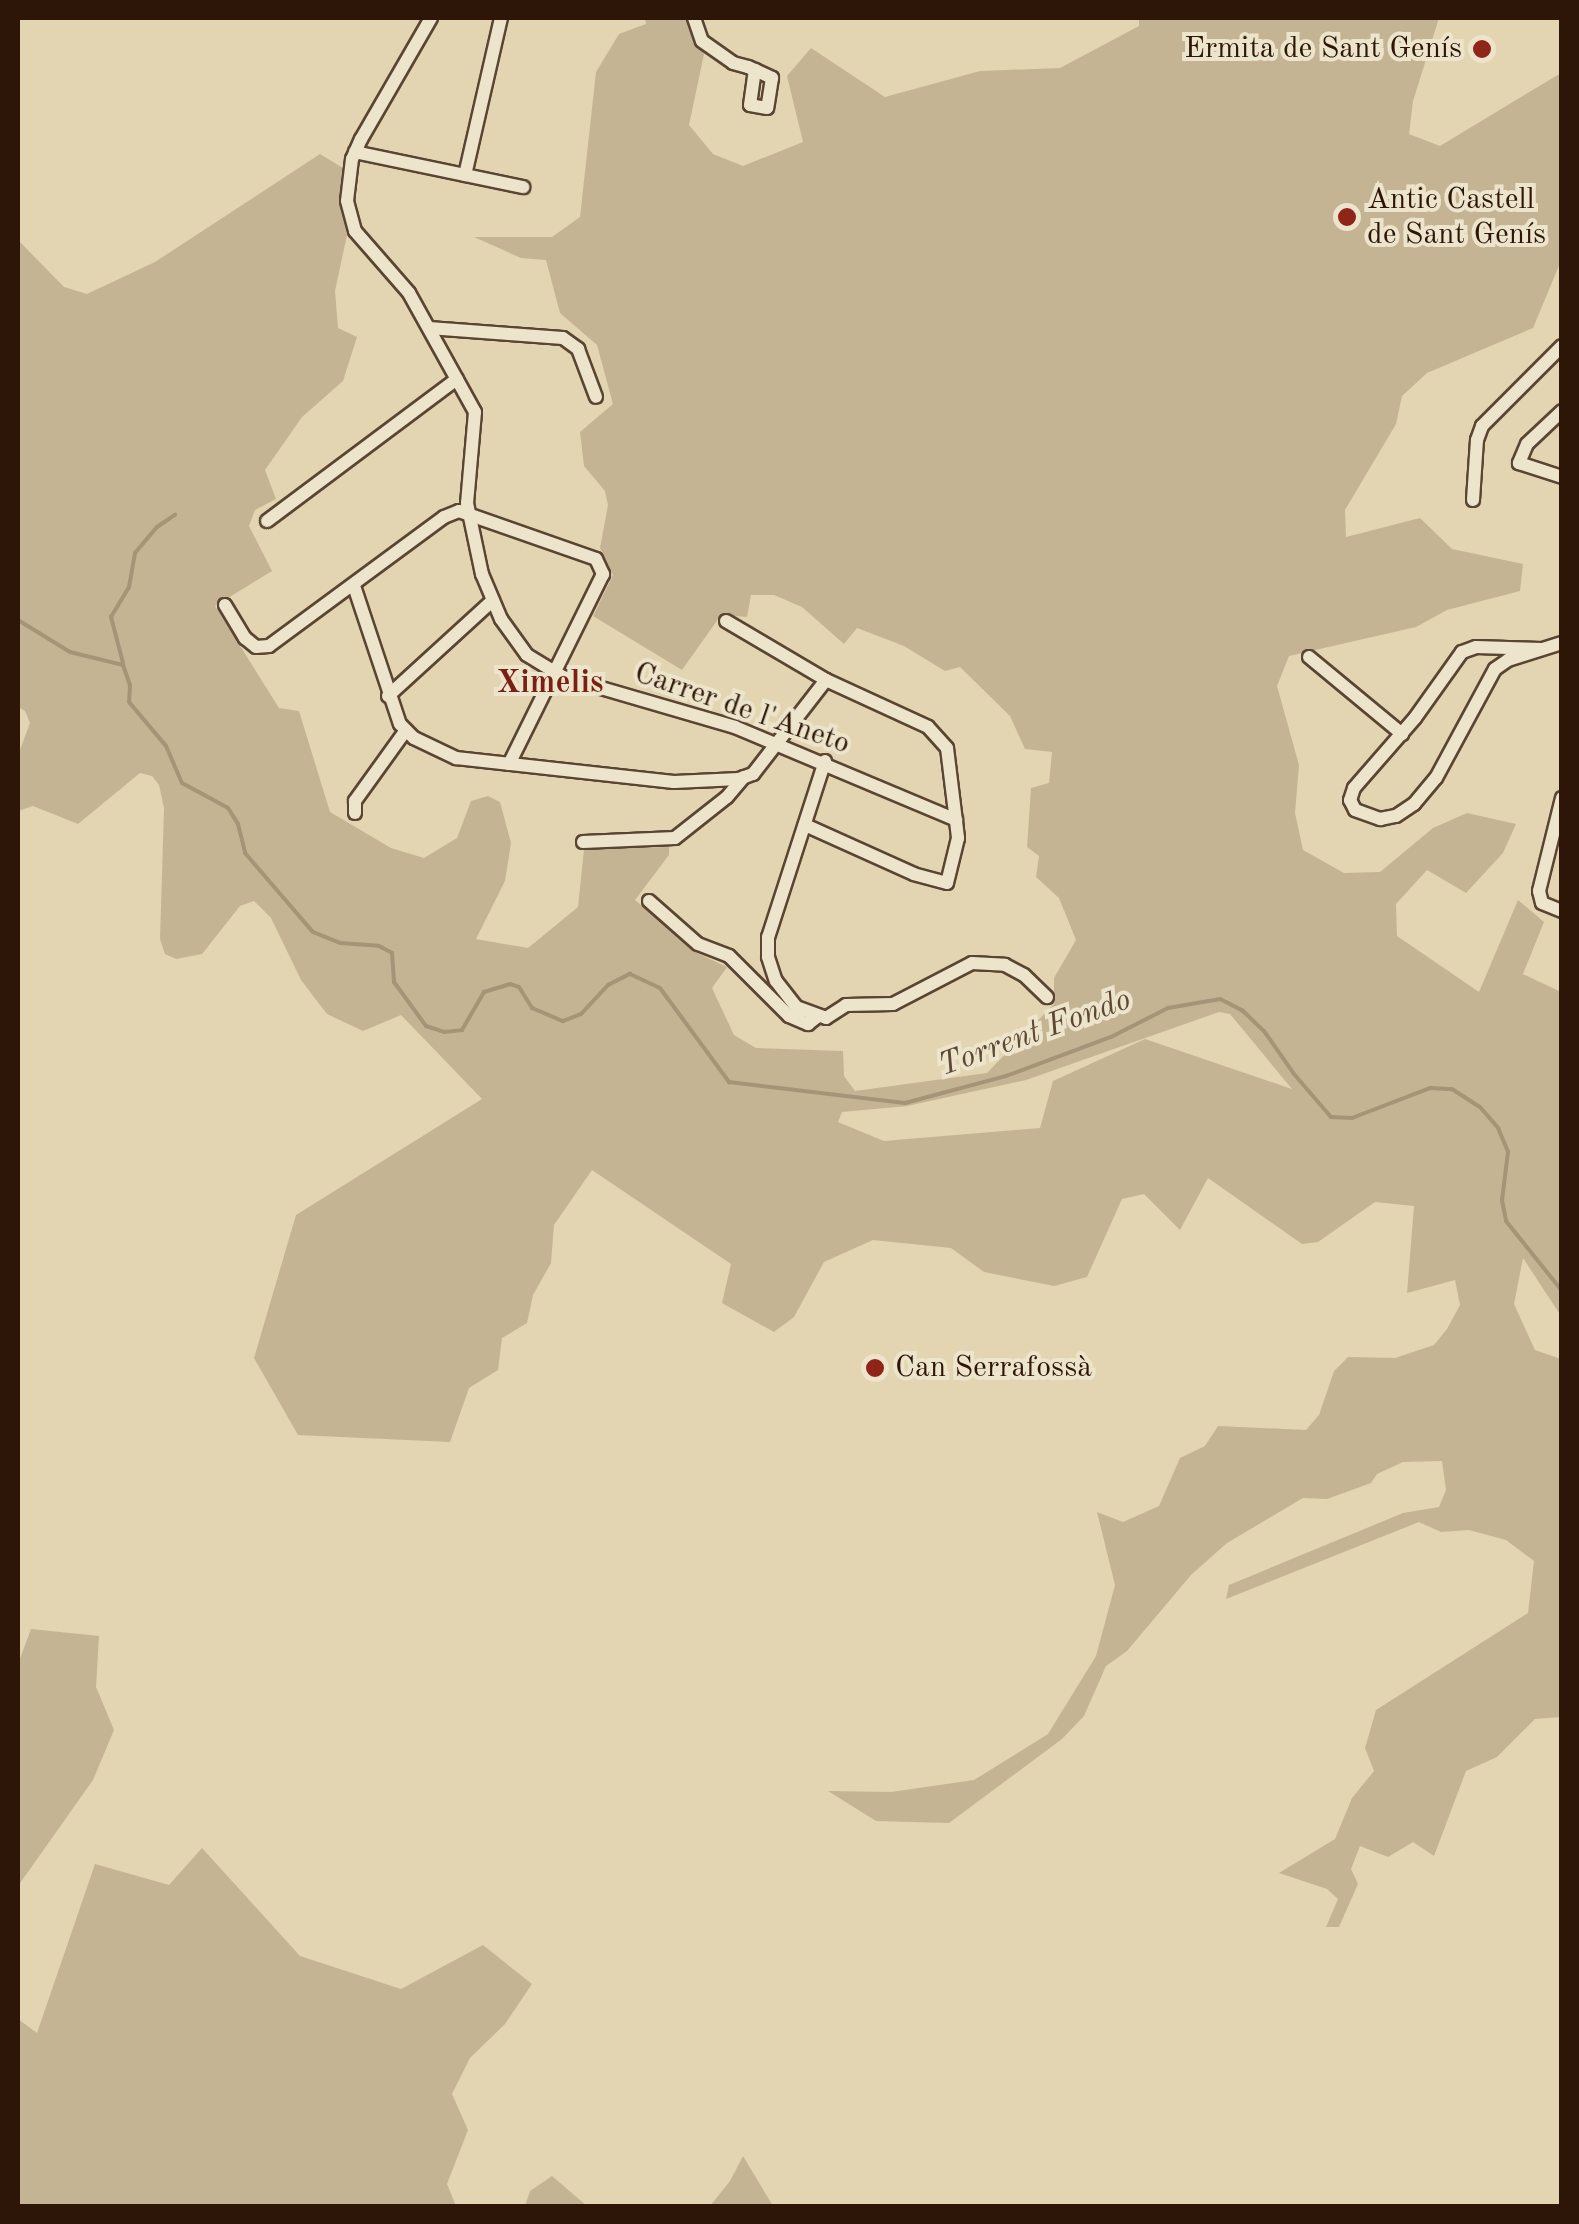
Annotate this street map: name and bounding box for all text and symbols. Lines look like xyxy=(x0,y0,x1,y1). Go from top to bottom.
place label: Ermita de Sant Genís xyxy=(1184,31,1462,67)
marker: Ermita de Sant Genís xyxy=(1471,38,1493,60)
place label: Antic Castell de Sant Genís xyxy=(1367,182,1546,252)
marker: Antic Castell de Sant Genís xyxy=(1336,206,1358,228)
street label: Carrer de l'Aneto xyxy=(630,655,854,763)
district label: Ximelis xyxy=(496,665,604,703)
water label: Torrent Fondo xyxy=(934,981,1136,1087)
place label: Can Serrafossà xyxy=(895,1350,1092,1386)
marker: Can Serrafossà xyxy=(864,1357,886,1379)

